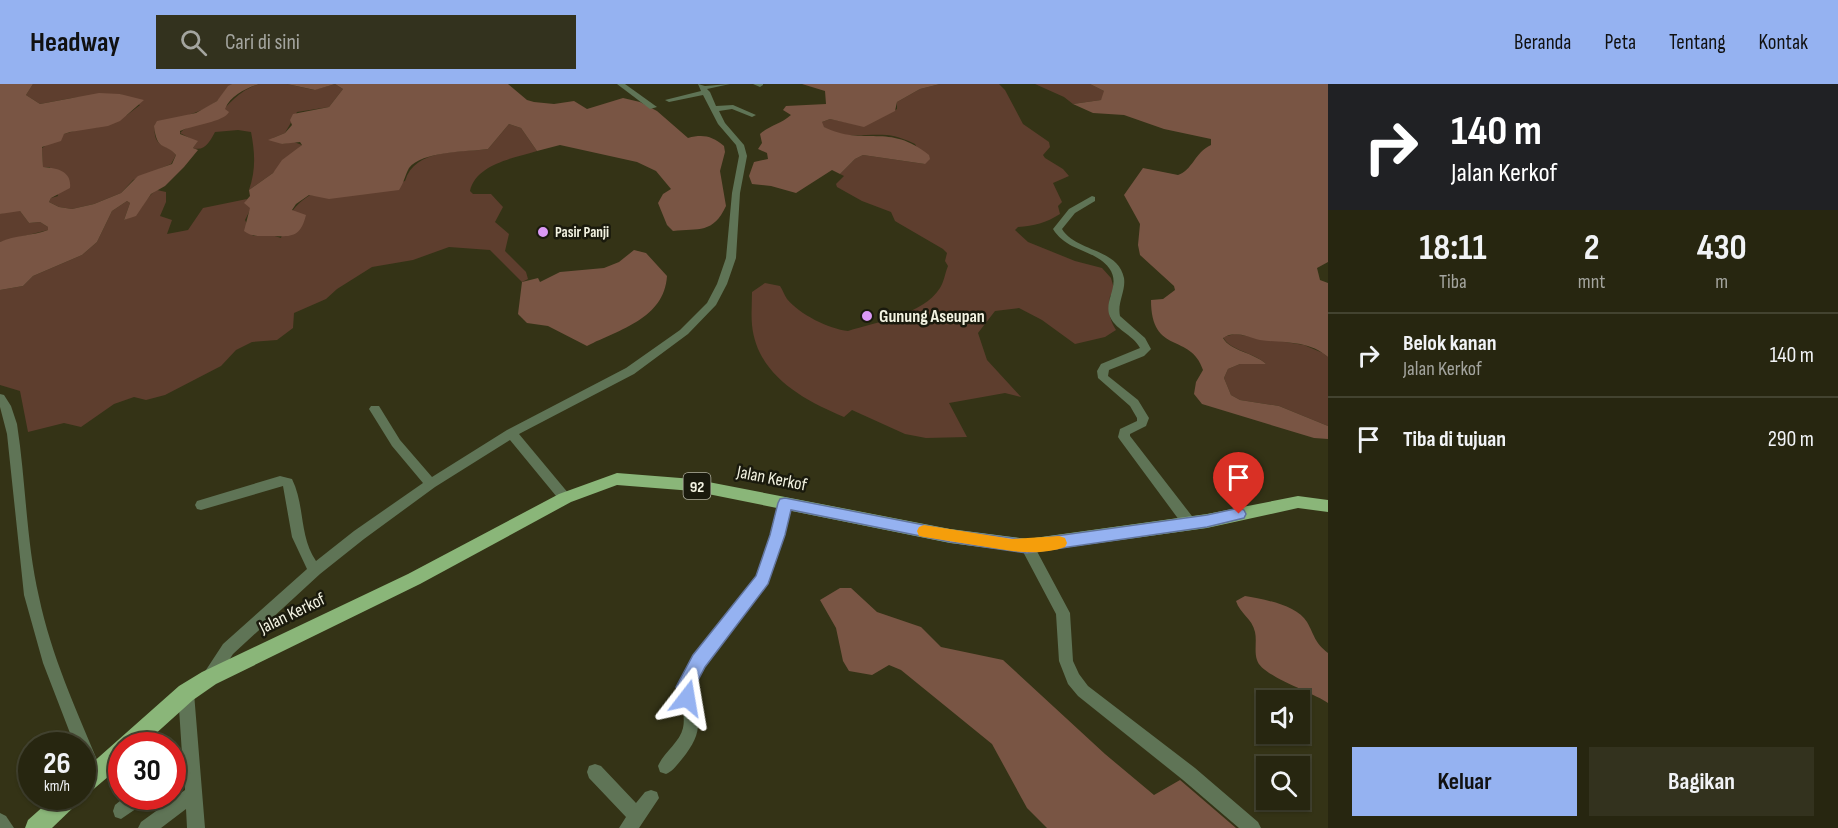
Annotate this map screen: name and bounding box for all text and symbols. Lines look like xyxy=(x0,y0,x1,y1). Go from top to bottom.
search box xyxy=(156,15,576,69)
text: Headway xyxy=(30,26,120,59)
icon: search xyxy=(177,26,210,59)
text: Cari di sini xyxy=(225,29,300,56)
text: Beranda xyxy=(1514,30,1571,55)
text: Peta xyxy=(1604,30,1636,55)
text: Tentang xyxy=(1669,30,1726,55)
text: Kontak xyxy=(1759,30,1808,55)
text: 140 m xyxy=(1451,106,1542,157)
icon: right xyxy=(1352,108,1430,186)
text: Jalan Kerkof xyxy=(1451,157,1557,189)
place label: Pasir Panji xyxy=(555,223,609,242)
marker: Pasir Panji xyxy=(536,225,550,239)
text: 18:11 xyxy=(1419,227,1487,270)
text: 2 xyxy=(1584,227,1600,270)
text: 430 xyxy=(1697,227,1747,270)
text: Tiba xyxy=(1439,270,1467,294)
text: mnt xyxy=(1578,270,1605,294)
text: m xyxy=(1715,270,1728,294)
place label: Gunung Aseupan xyxy=(879,306,985,327)
marker: Gunung Aseupan xyxy=(860,309,874,323)
text: Belok kanan xyxy=(1403,330,1496,357)
icon: right xyxy=(1352,339,1385,372)
text: 140 m xyxy=(1770,342,1814,369)
text: Jalan Kerkof xyxy=(1403,357,1482,381)
icon: arrive xyxy=(1352,423,1385,456)
text: Tiba di tujuan xyxy=(1403,426,1506,453)
text: 290 m xyxy=(1768,426,1814,453)
pin xyxy=(1213,452,1264,514)
street label: Jalan Kerkof xyxy=(734,461,809,496)
icon: arrive xyxy=(1222,461,1255,494)
road number: 92 xyxy=(684,473,710,499)
street label: Jalan Kerkof xyxy=(255,588,329,639)
position arrow xyxy=(655,666,719,730)
map controls xyxy=(1256,690,1310,810)
button: sound xyxy=(1256,690,1310,744)
speed limit sign: 30 xyxy=(108,732,186,810)
text: 26 xyxy=(43,746,71,782)
button: Keluar xyxy=(1352,747,1577,816)
button: Bagikan xyxy=(1589,747,1814,816)
button: search xyxy=(1256,756,1310,810)
text: km/h xyxy=(44,777,70,796)

